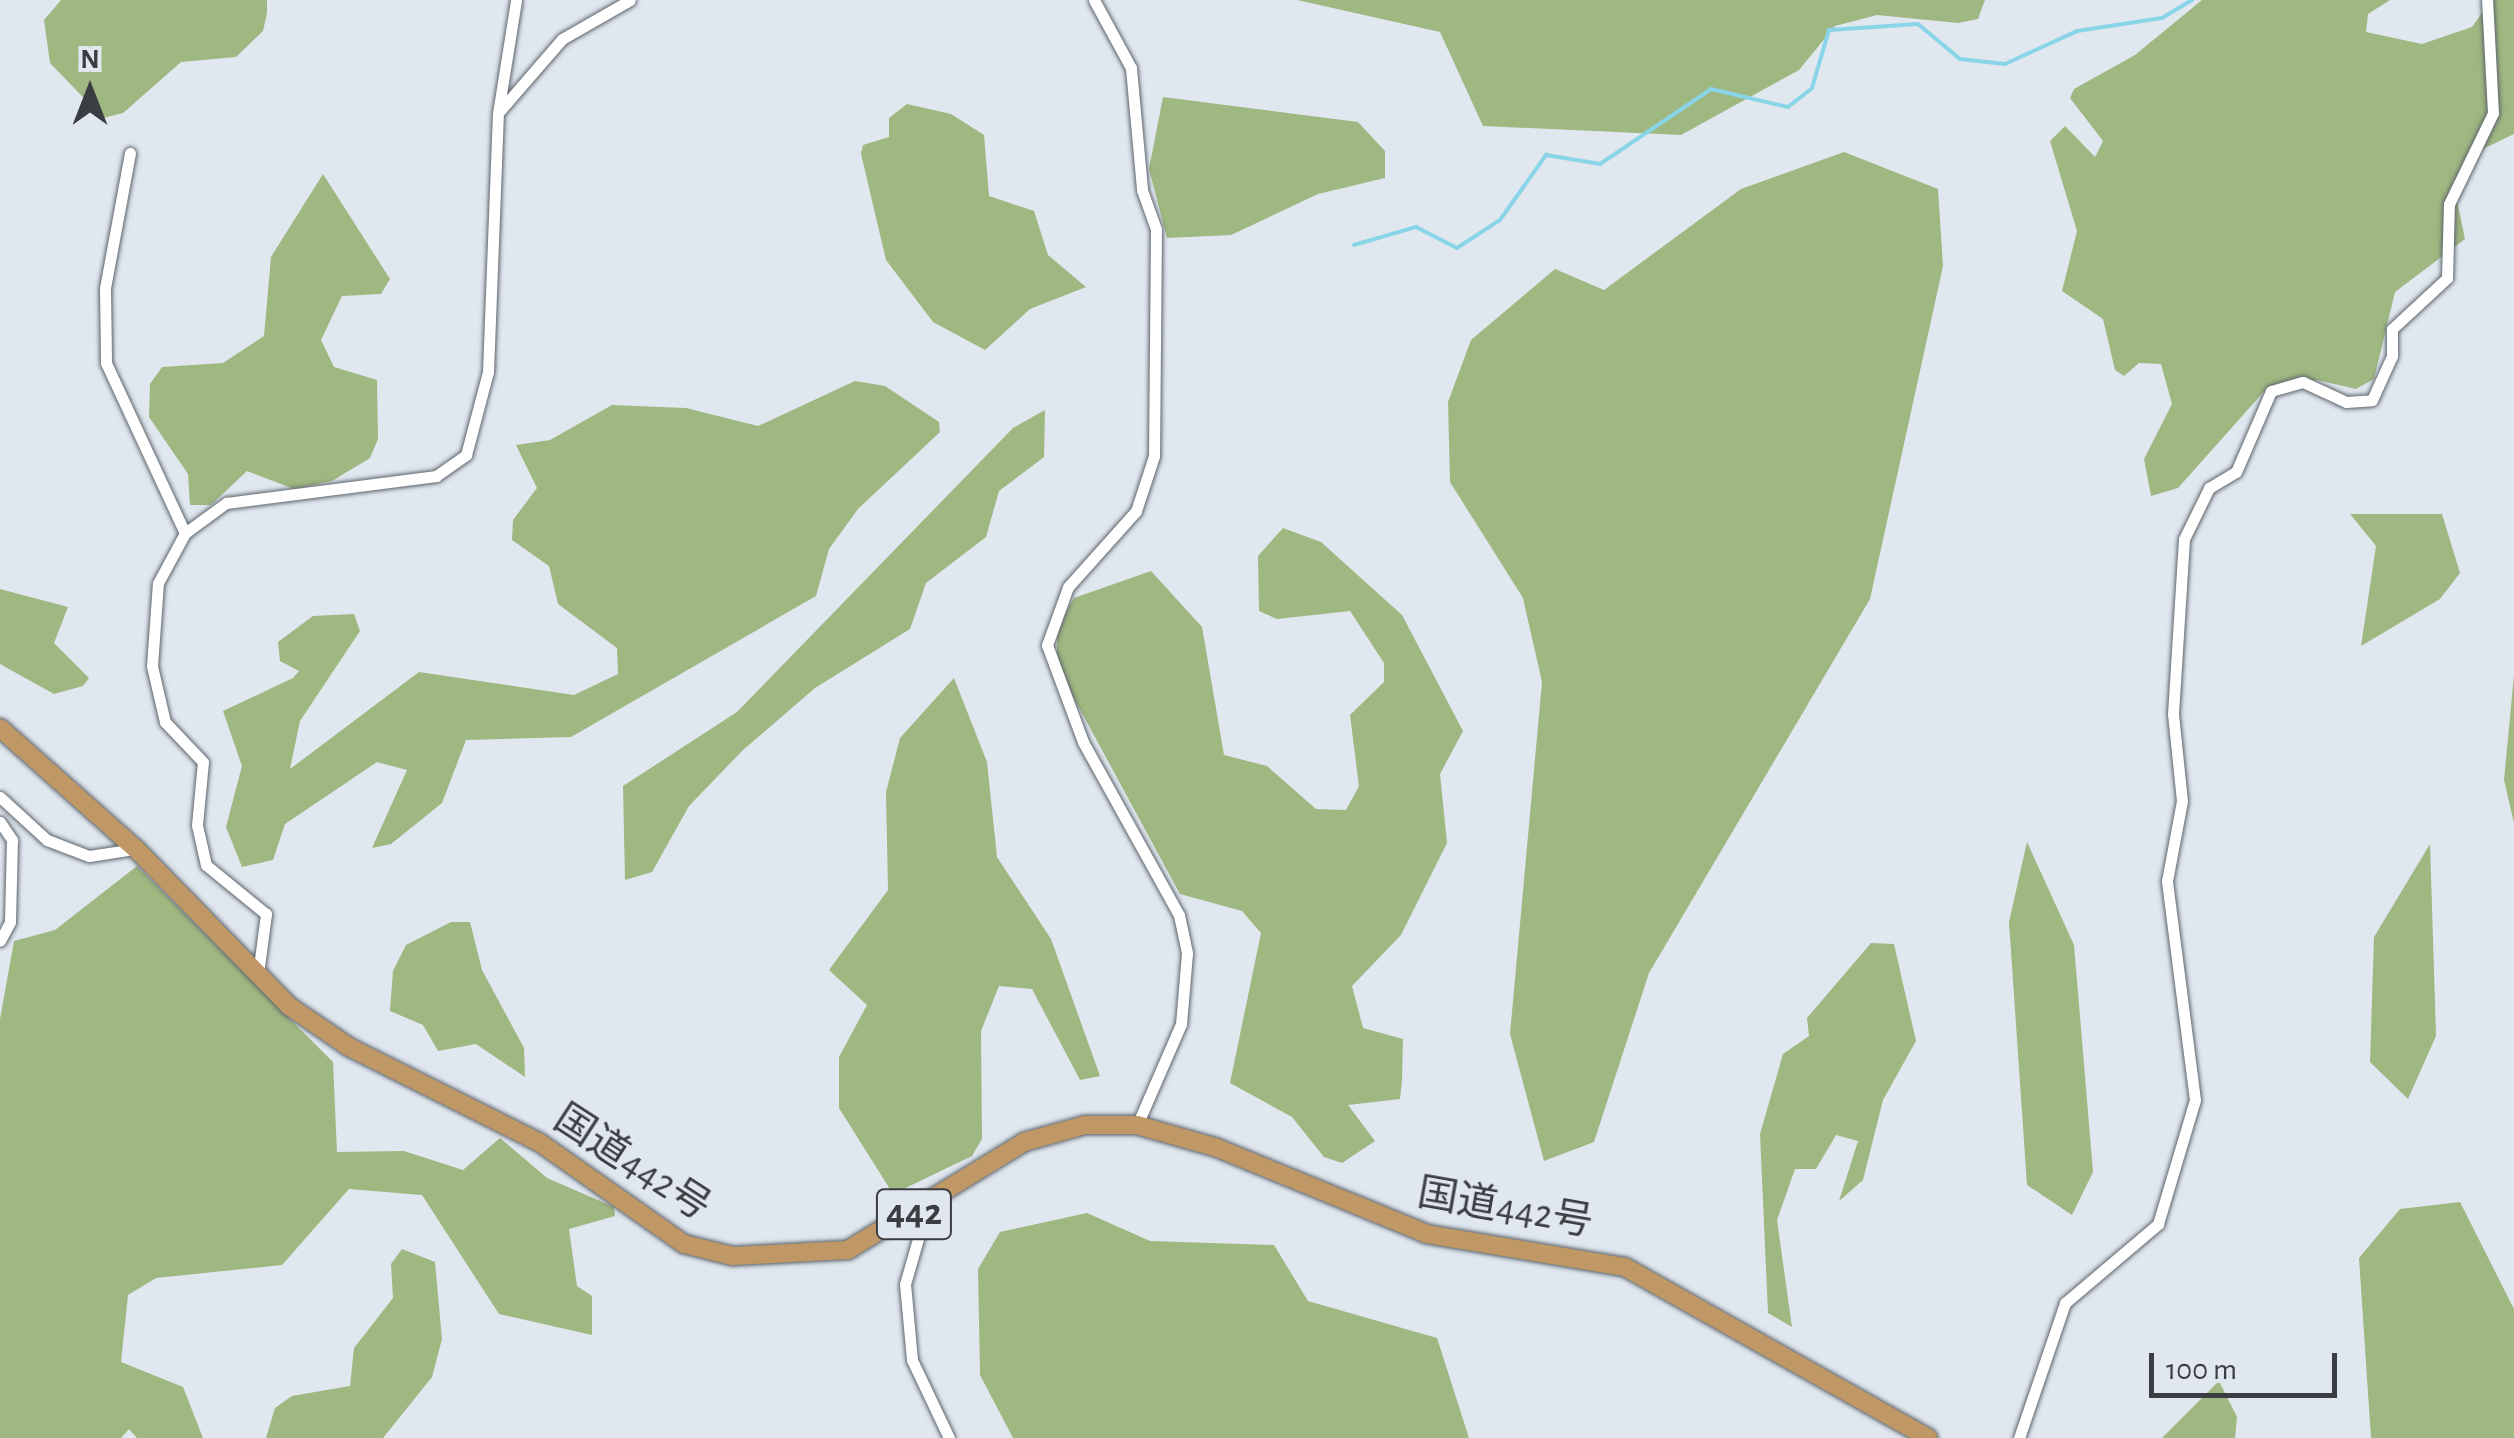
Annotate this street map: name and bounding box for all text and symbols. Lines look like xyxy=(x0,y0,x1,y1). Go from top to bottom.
north arrow xyxy=(40,40,140,140)
text: N xyxy=(80,46,100,74)
street label: 国道442号 xyxy=(545,1095,719,1231)
street label: 国道442号 xyxy=(1414,1169,1596,1247)
road number: 442 xyxy=(874,1181,954,1247)
scale bar xyxy=(2154,1333,2342,1395)
text: 100 m xyxy=(2166,1355,2237,1385)

